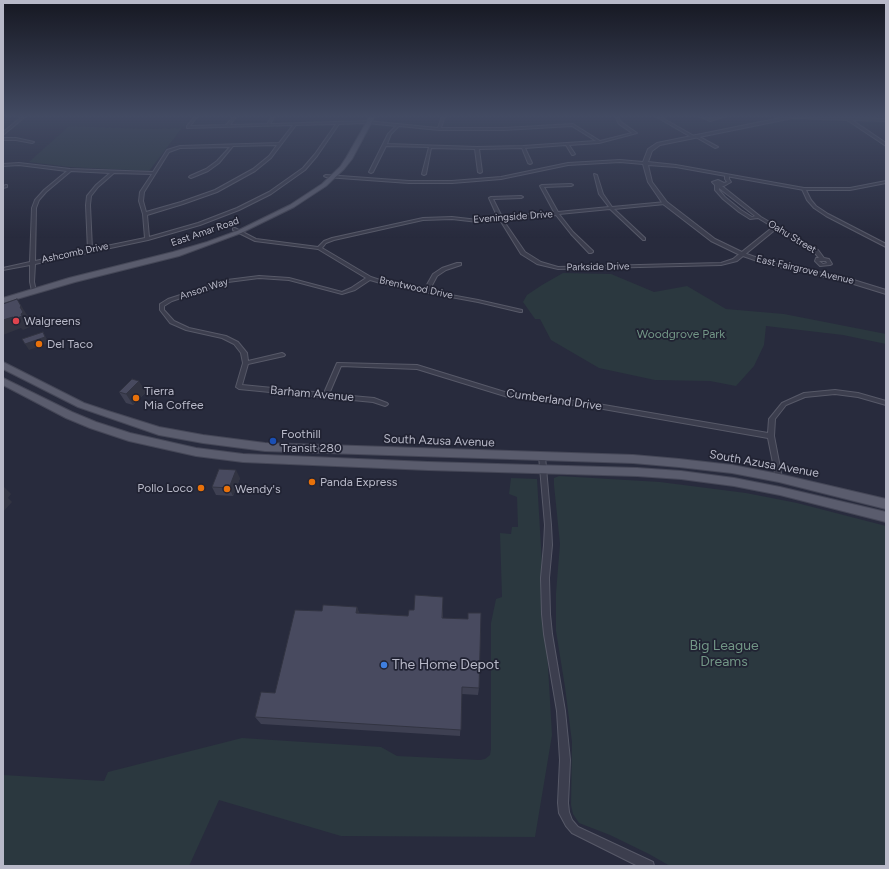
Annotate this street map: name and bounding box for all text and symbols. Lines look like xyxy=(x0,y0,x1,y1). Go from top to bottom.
street label: Eveningside Drive xyxy=(473,208,553,226)
street label: East Amar Road xyxy=(169,215,241,249)
street label: Oahu Street xyxy=(766,218,818,256)
street label: Ashcomb Drive xyxy=(40,240,110,266)
street label: East Fairgrove Avenue xyxy=(755,253,855,287)
street label: Parkside Drive xyxy=(566,260,630,274)
street label: Brentwood Drive xyxy=(378,274,454,302)
street label: Anson Way xyxy=(178,276,230,302)
place label: Walgreens xyxy=(24,314,80,328)
marker: Walgreens xyxy=(11,316,21,326)
park label: Woodgrove Park xyxy=(637,327,725,341)
place label: Del Taco xyxy=(47,337,93,351)
marker: Del Taco xyxy=(34,339,44,349)
street label: Barham Avenue xyxy=(269,383,355,405)
place label: Tierra Mia Coffee xyxy=(144,384,204,412)
street label: Cumberland Drive xyxy=(505,386,603,414)
marker: Tierra Mia Coffee xyxy=(131,393,141,403)
place label: Foothill Transit 280 xyxy=(281,427,342,455)
street label: South Azusa Avenue xyxy=(383,432,495,450)
marker: Foothill Transit 280 xyxy=(268,436,278,446)
street label: South Azusa Avenue xyxy=(708,447,820,481)
place label: Panda Express xyxy=(320,475,397,489)
marker: Panda Express xyxy=(307,477,317,487)
place label: Pollo Loco xyxy=(137,481,193,495)
place label: Wendy's xyxy=(235,482,281,496)
marker: Pollo Loco xyxy=(196,483,206,493)
marker: Wendy's xyxy=(222,484,232,494)
park label: Big League Dreams xyxy=(689,638,759,670)
place label: The Home Depot xyxy=(392,657,499,673)
marker: The Home Depot xyxy=(379,660,389,670)

